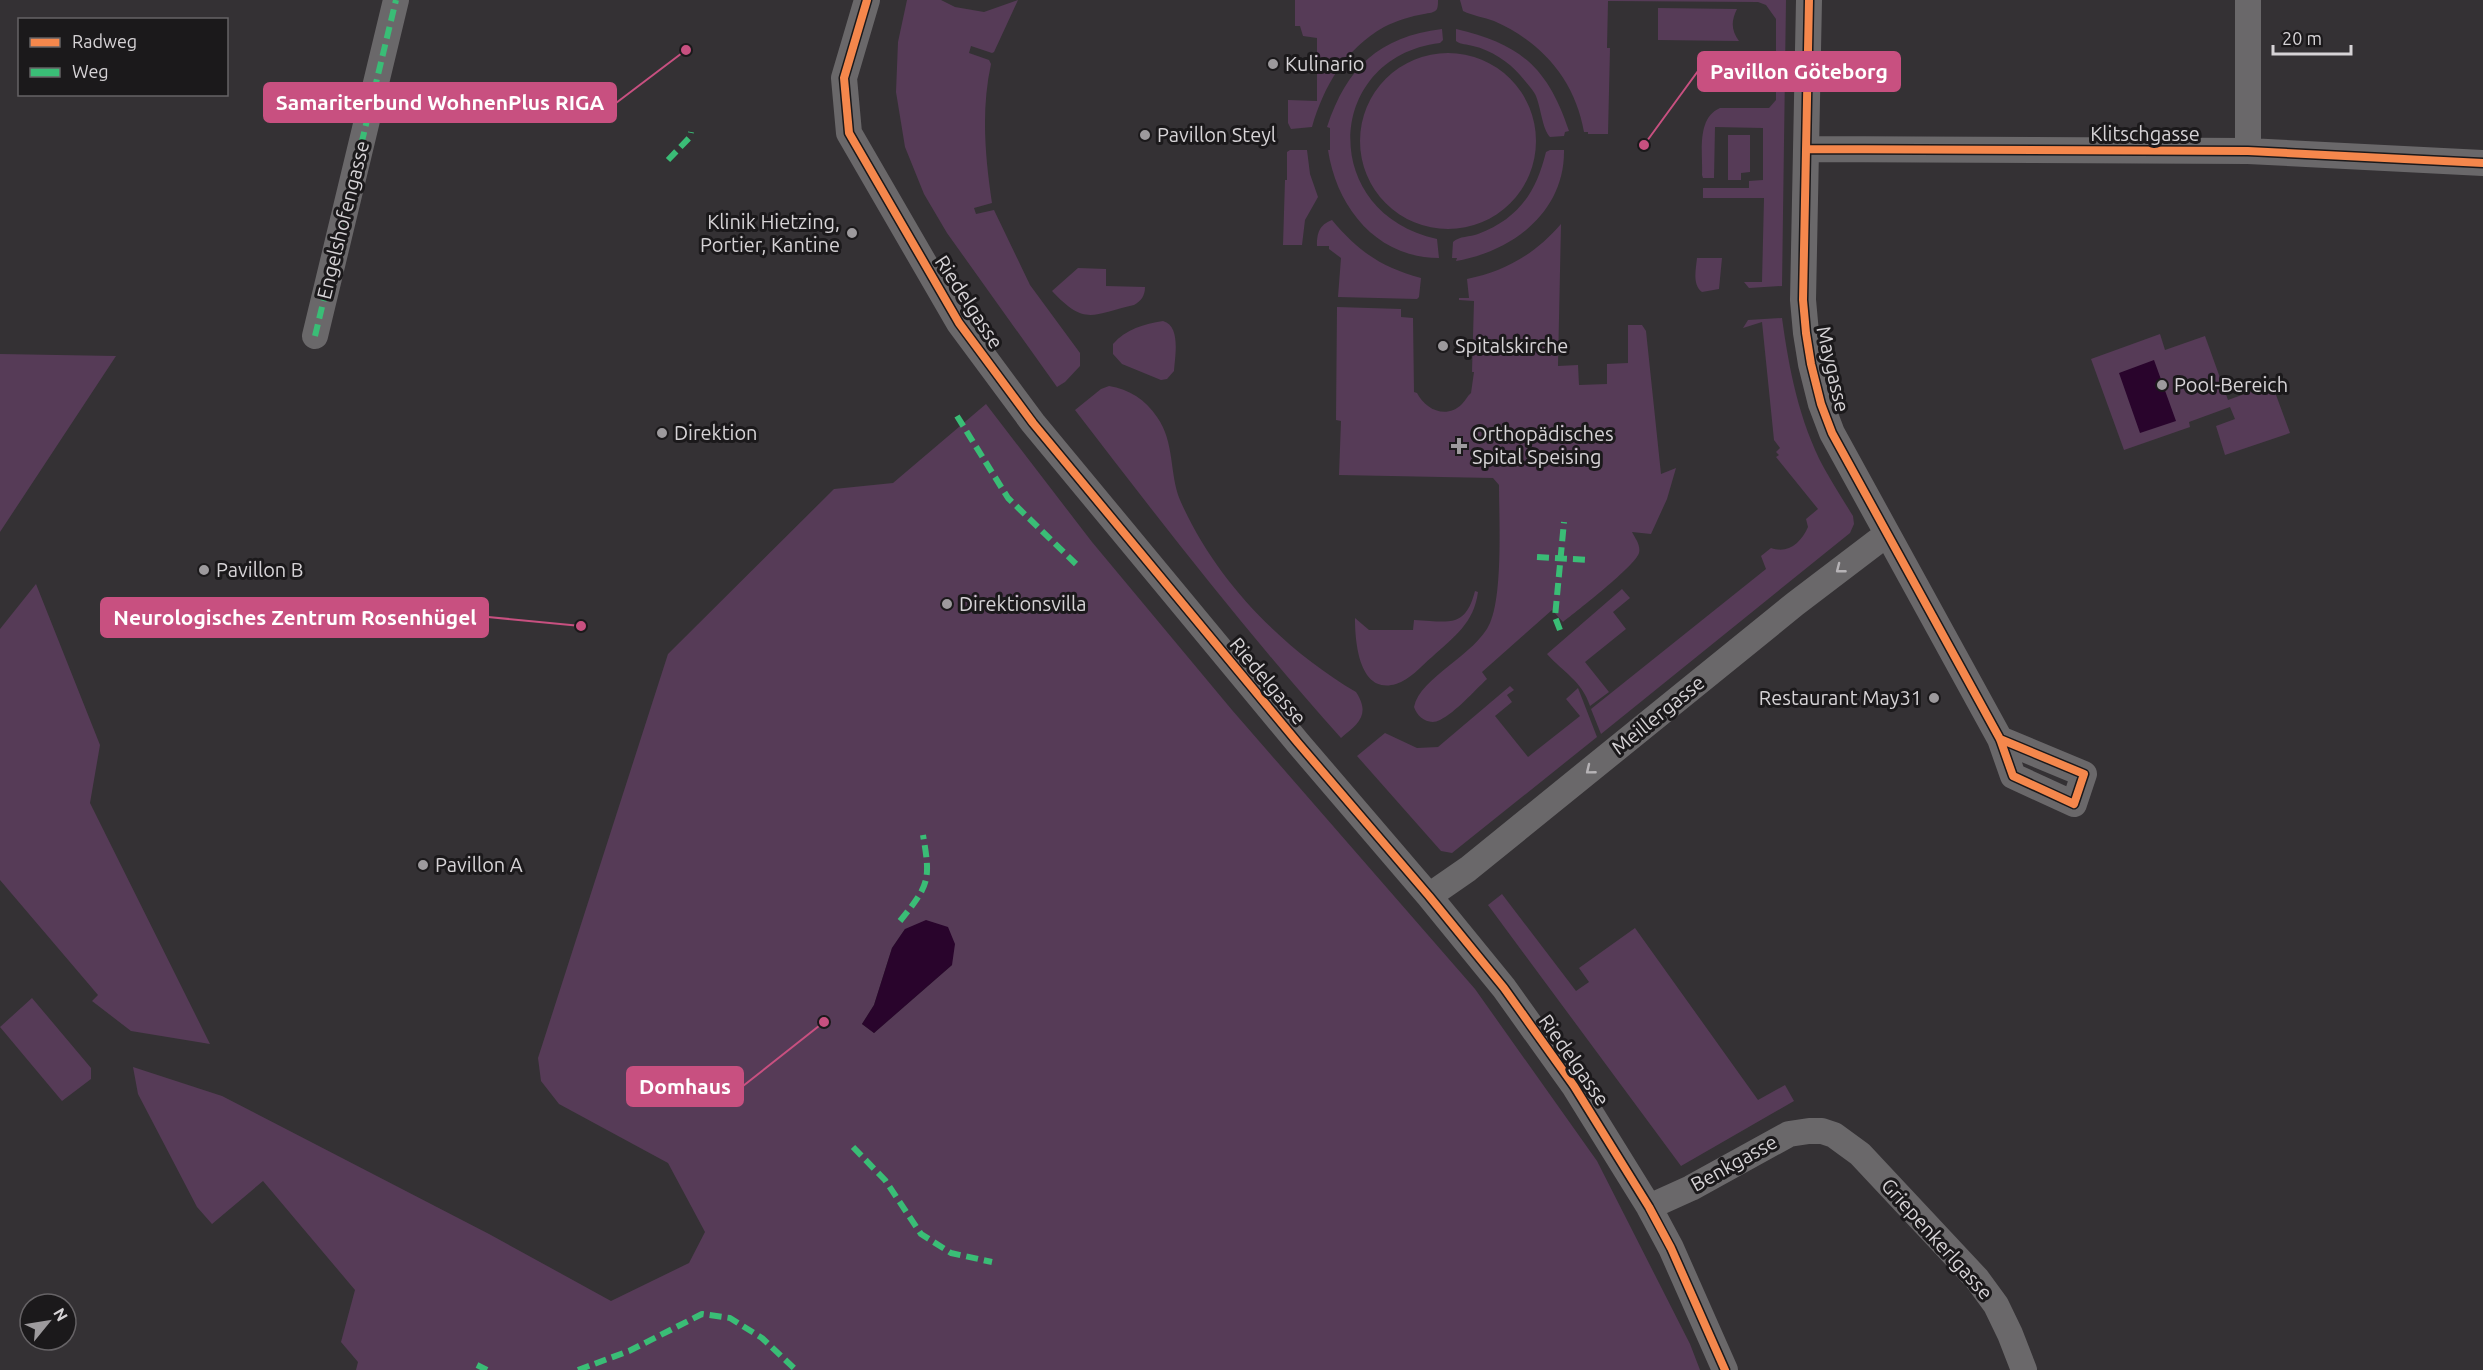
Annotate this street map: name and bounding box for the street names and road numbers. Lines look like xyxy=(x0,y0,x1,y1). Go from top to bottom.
street label: Klitschgasse xyxy=(2090,122,2200,145)
street label: Engelshofengasse xyxy=(312,138,373,301)
street label: Riedelgasse xyxy=(931,251,1008,353)
street label: Maygasse xyxy=(1812,324,1855,414)
street label: Riedelgasse xyxy=(1225,632,1311,729)
street label: Meillergasse xyxy=(1607,670,1709,759)
street label: Riedelgasse xyxy=(1534,1009,1614,1110)
street label: Benkgasse xyxy=(1687,1129,1781,1196)
street label: Griepenkerlgasse xyxy=(1877,1173,1998,1304)

